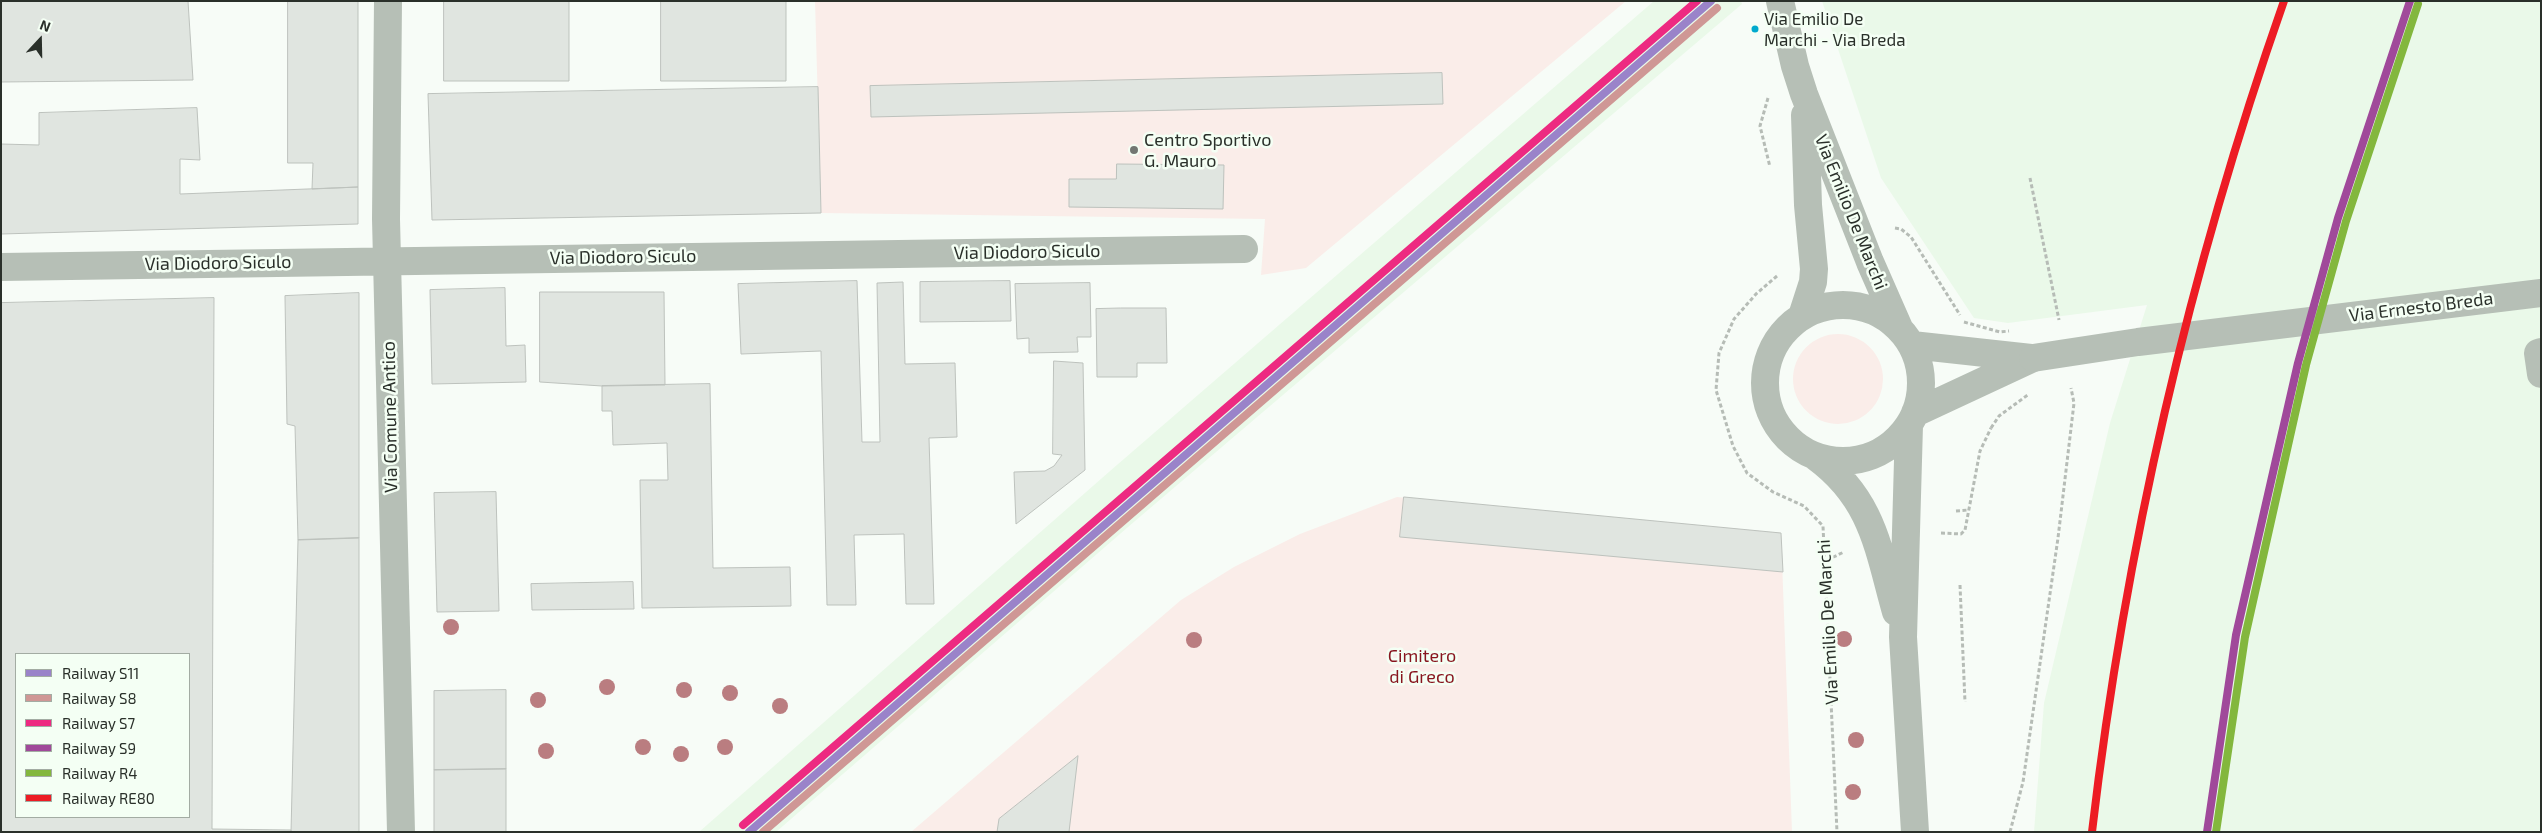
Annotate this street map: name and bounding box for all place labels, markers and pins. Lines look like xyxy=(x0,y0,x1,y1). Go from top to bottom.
place label: Via Emilio De Marchi - Via Breda xyxy=(1764,9,1905,49)
marker: Via Emilio De Marchi - Via Breda xyxy=(1750,24,1760,34)
place label: Centro Sportivo G. Mauro xyxy=(1144,129,1271,172)
marker: Centro Sportivo G. Mauro xyxy=(1128,144,1140,156)

